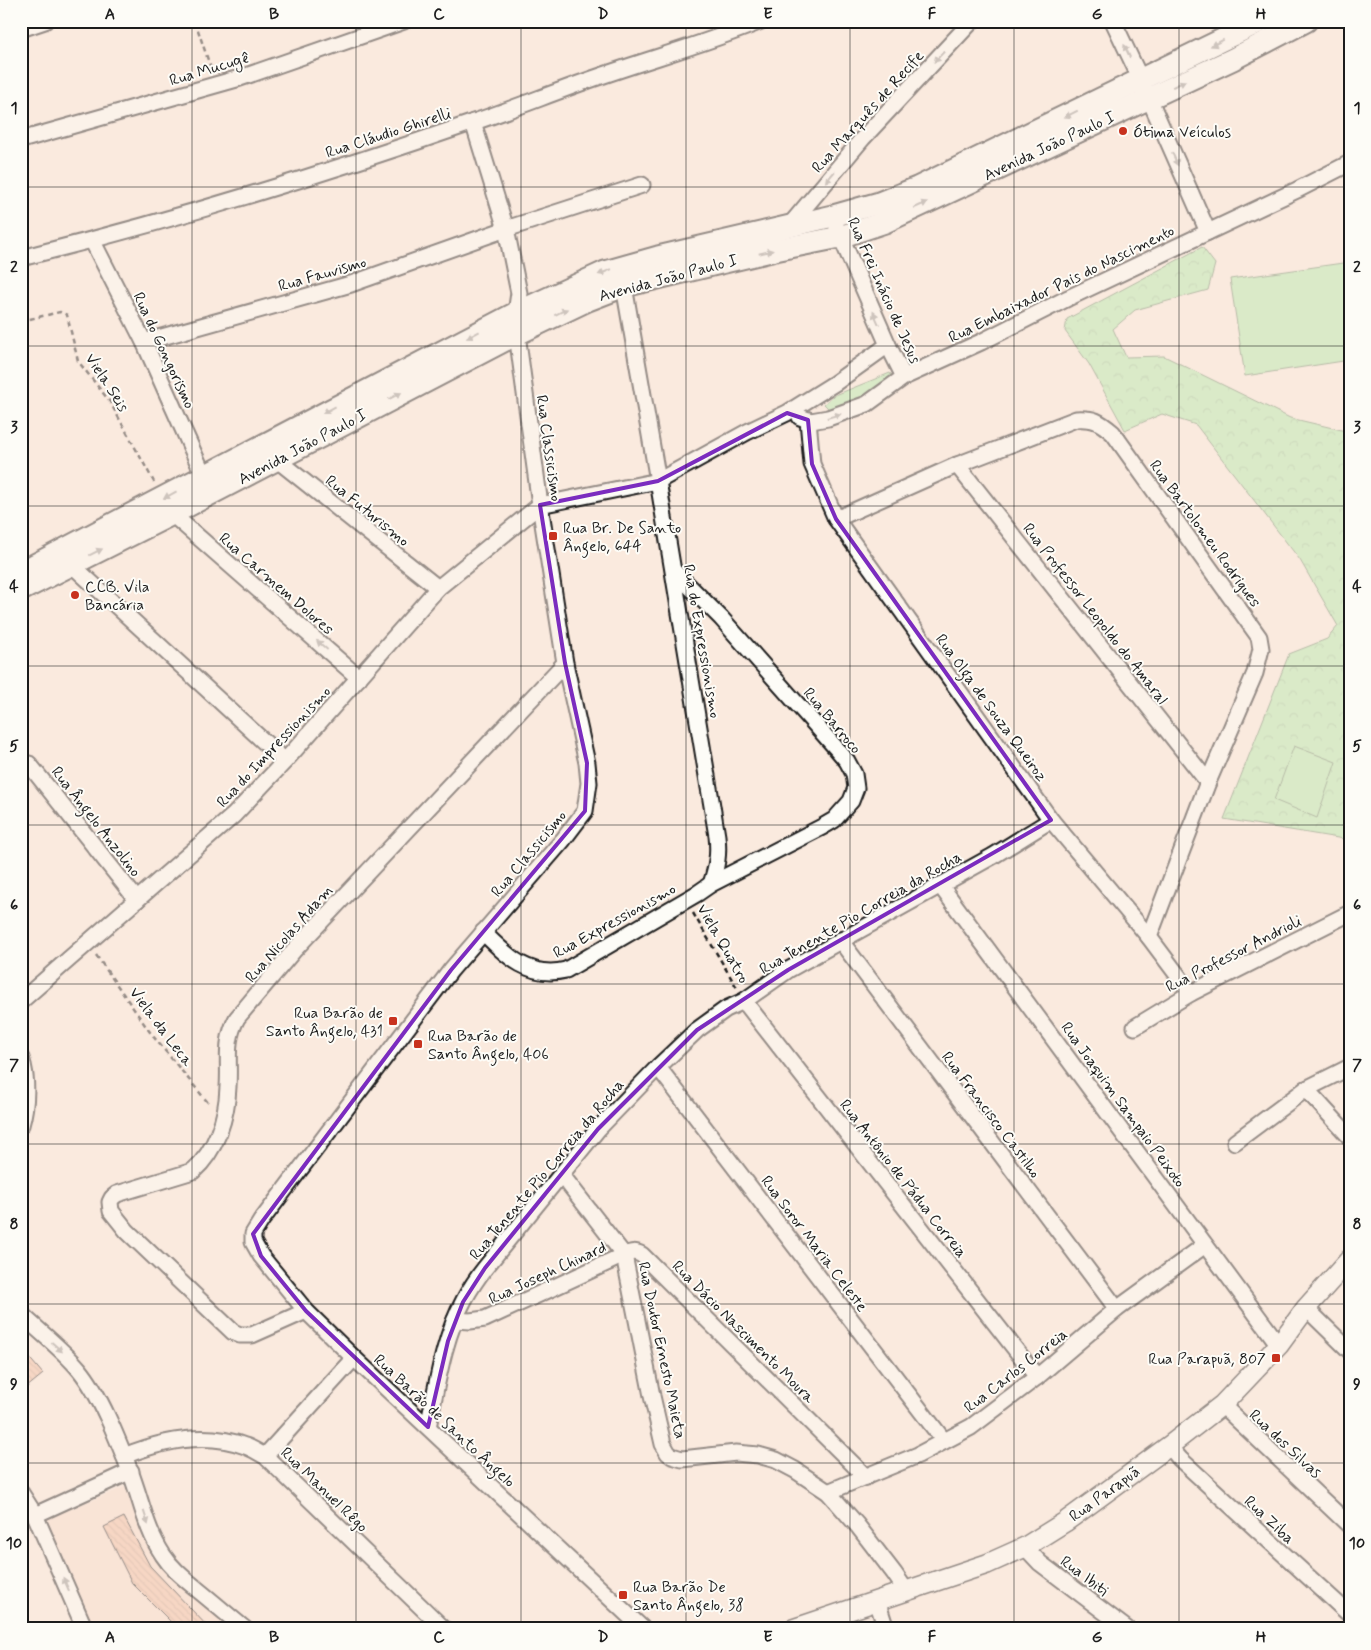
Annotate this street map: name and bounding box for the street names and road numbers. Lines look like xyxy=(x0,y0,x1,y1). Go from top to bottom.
street label: Rua Marquês de Recife xyxy=(807,46,929,178)
street label: Rua Mucugê xyxy=(167,47,252,92)
street label: Rua Cláudio Ghirelli xyxy=(323,103,454,164)
street label: Avenida João Paulo I xyxy=(980,107,1119,186)
street label: Rua Frei Inácio de Jesus xyxy=(842,214,925,367)
street label: Rua Embaixador Pais do Nascimento xyxy=(945,220,1178,348)
street label: Avenida João Paulo I xyxy=(597,250,740,307)
street label: Rua Fauvismo xyxy=(276,252,369,297)
street label: Rua do Gongorismo xyxy=(127,289,200,412)
street label: Viela Seis xyxy=(80,349,134,416)
street label: Rua Classicismo xyxy=(531,394,566,503)
street label: Avenida João Paulo I xyxy=(235,405,371,490)
street label: Rua Bartolomeu Rodrigues xyxy=(1144,456,1265,612)
street label: Rua Futurismo xyxy=(321,471,414,552)
street label: Rua Professor Leopoldo do Amaral xyxy=(1017,519,1172,709)
street label: Rua Carmem Dolores xyxy=(214,528,338,640)
street label: Rua do Expressionismo xyxy=(678,563,725,720)
street label: Rua Olga de Souza Queiroz xyxy=(929,630,1052,787)
street label: Rua do Impressionismo xyxy=(212,682,336,812)
street label: Rua Barroco xyxy=(798,683,866,759)
street label: Rua Ângelo Anzolino xyxy=(45,762,146,882)
street label: Rua Classicismo xyxy=(487,806,572,902)
street label: Rua Tenente Pio Correia da Rocha xyxy=(756,847,966,980)
street label: Rua Expressionismo xyxy=(550,879,680,964)
street label: Rua Nicolas Adam xyxy=(241,880,338,988)
street label: Viela Quatro xyxy=(692,900,754,987)
street label: Rua Professor Andrioli xyxy=(1162,911,1305,998)
street label: Viela da Leca xyxy=(124,983,198,1071)
street label: Rua Joaquim Sampaio Peixoto xyxy=(1056,1018,1190,1192)
street label: Rua Francisco Castilho xyxy=(936,1047,1045,1182)
street label: Rua Tenente Pio Correia da Rocha xyxy=(465,1075,629,1265)
street label: Rua Antônio de Pádua Correia xyxy=(834,1095,971,1263)
street label: Rua Soror Maria Celeste xyxy=(756,1171,872,1316)
street label: Rua Joseph Chinard xyxy=(485,1237,610,1310)
street label: Rua Dácio Nascimento Moura xyxy=(667,1256,819,1408)
street label: Rua Doutor Ernesto Maieta xyxy=(633,1260,691,1441)
street label: Rua Carlos Correia xyxy=(960,1324,1072,1418)
street label: Rua Barão de Santo Ângelo xyxy=(368,1350,519,1493)
street label: Rua dos Silvas xyxy=(1244,1405,1326,1483)
street label: Rua Manuel Rêgo xyxy=(276,1443,372,1537)
street label: Rua Parapuã xyxy=(1065,1461,1145,1527)
street label: Rua Ziba xyxy=(1239,1491,1299,1549)
street label: Rua Ibiti xyxy=(1056,1551,1113,1601)

